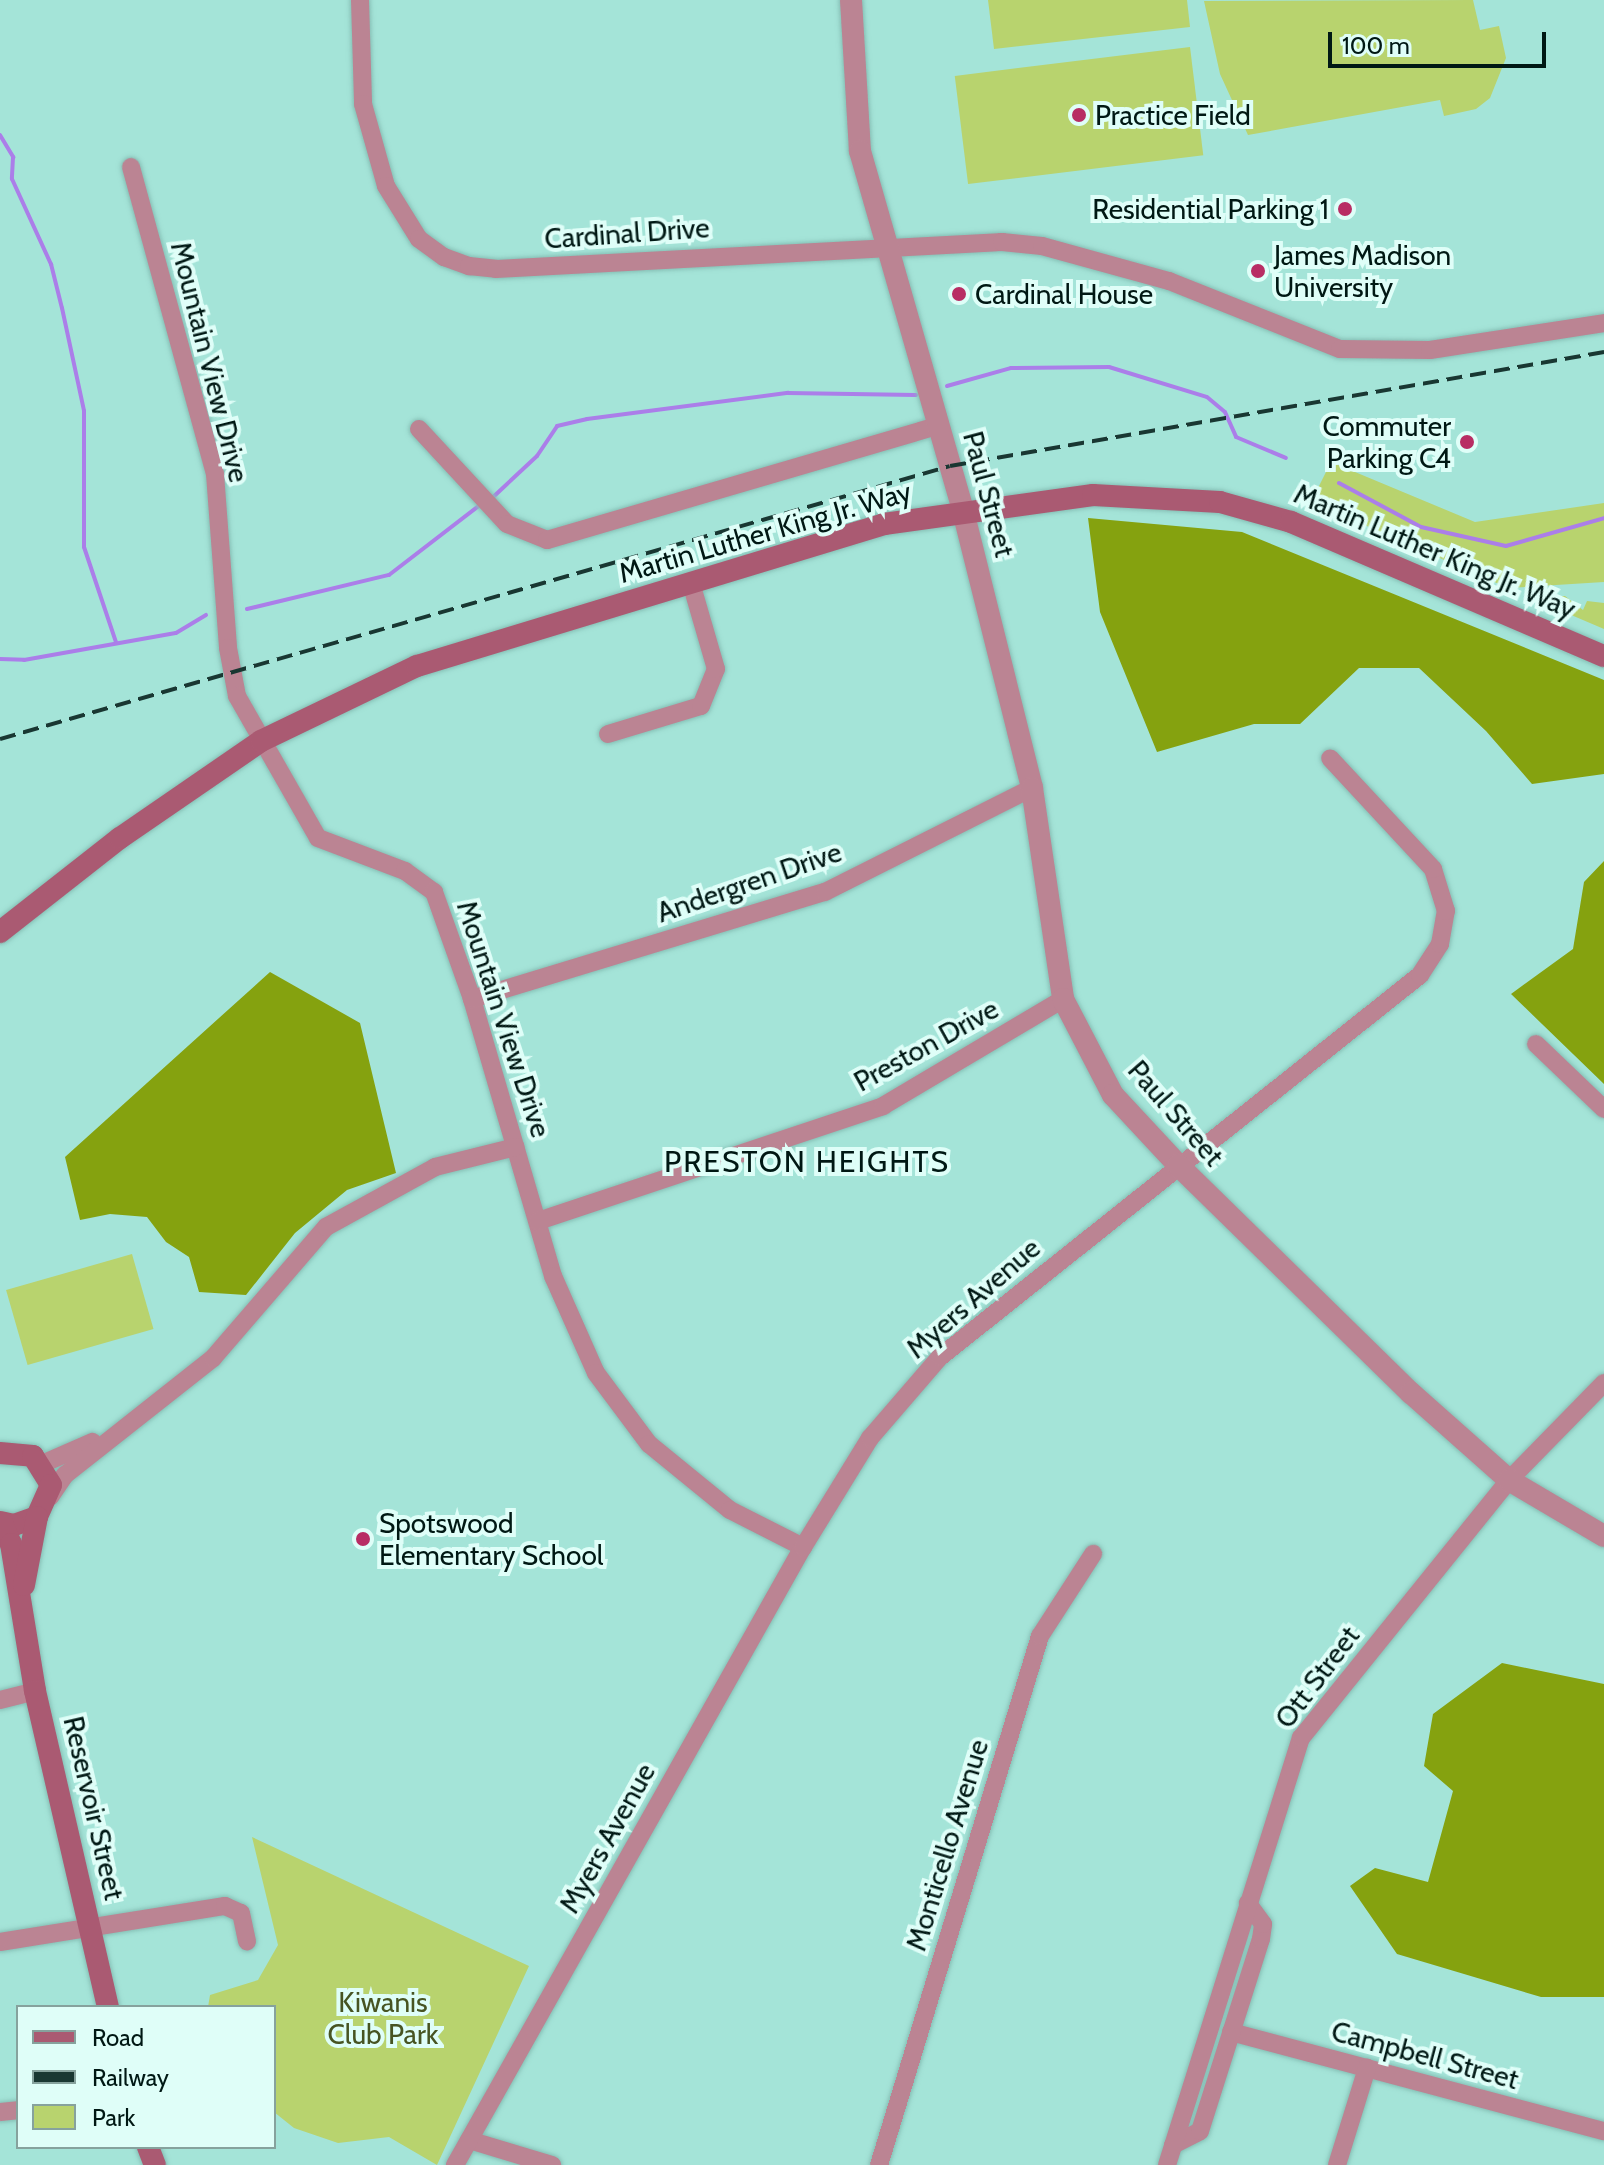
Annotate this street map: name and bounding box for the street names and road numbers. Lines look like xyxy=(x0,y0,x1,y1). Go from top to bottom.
street label: Cardinal Drive xyxy=(543,210,711,256)
street label: Mountain View Drive xyxy=(164,238,256,486)
street label: Paul Street xyxy=(956,428,1022,560)
street label: Martin Luther King Jr. Way xyxy=(615,474,915,590)
street label: Martin Luther King Jr. Way xyxy=(1289,476,1581,626)
street label: Andergren Drive xyxy=(652,835,846,929)
street label: Mountain View Drive xyxy=(450,897,558,1141)
street label: Preston Drive xyxy=(848,992,1004,1098)
street label: Paul Street xyxy=(1121,1053,1231,1173)
street label: Myers Avenue xyxy=(899,1231,1047,1365)
street label: Ott Street xyxy=(1268,1619,1366,1735)
street label: Reservoir Street xyxy=(57,1713,131,1903)
street label: Monticello Avenue xyxy=(899,1735,995,1955)
street label: Myers Avenue xyxy=(552,1757,662,1919)
street label: Campbell Street xyxy=(1328,2014,1522,2096)

